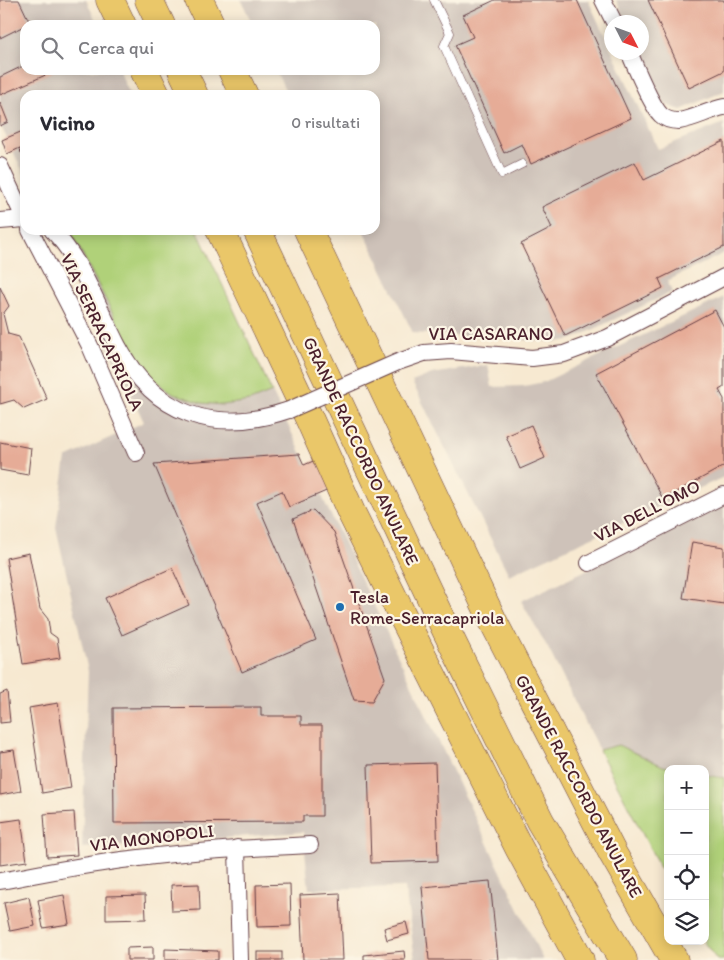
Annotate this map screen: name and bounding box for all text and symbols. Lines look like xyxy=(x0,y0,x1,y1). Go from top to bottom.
north arrow xyxy=(604,15,649,60)
search box xyxy=(20,20,380,75)
icon: search xyxy=(38,34,66,62)
text: Cerca qui xyxy=(78,36,154,59)
text: Vicino xyxy=(40,110,95,135)
text: 0 risultati xyxy=(291,113,360,132)
street label: VIA SERRACAPRIOLA xyxy=(56,250,148,415)
street label: VIA CASARANO xyxy=(428,323,554,345)
street label: GRANDE RACCORDO ANULARE xyxy=(298,333,424,569)
street label: VIA DELL'OMO xyxy=(590,475,704,547)
place label: Tesla Rome-Serracapriola xyxy=(350,586,504,629)
marker: Tesla Rome-Serracapriola xyxy=(334,601,346,613)
street label: GRANDE RACCORDO ANULARE xyxy=(511,671,647,901)
map controls xyxy=(664,765,709,945)
button: + xyxy=(664,765,709,810)
button: − xyxy=(664,810,709,855)
street label: VIA MONOPOLI xyxy=(89,819,215,857)
button: locate xyxy=(664,855,709,900)
button: layers xyxy=(664,900,709,945)

